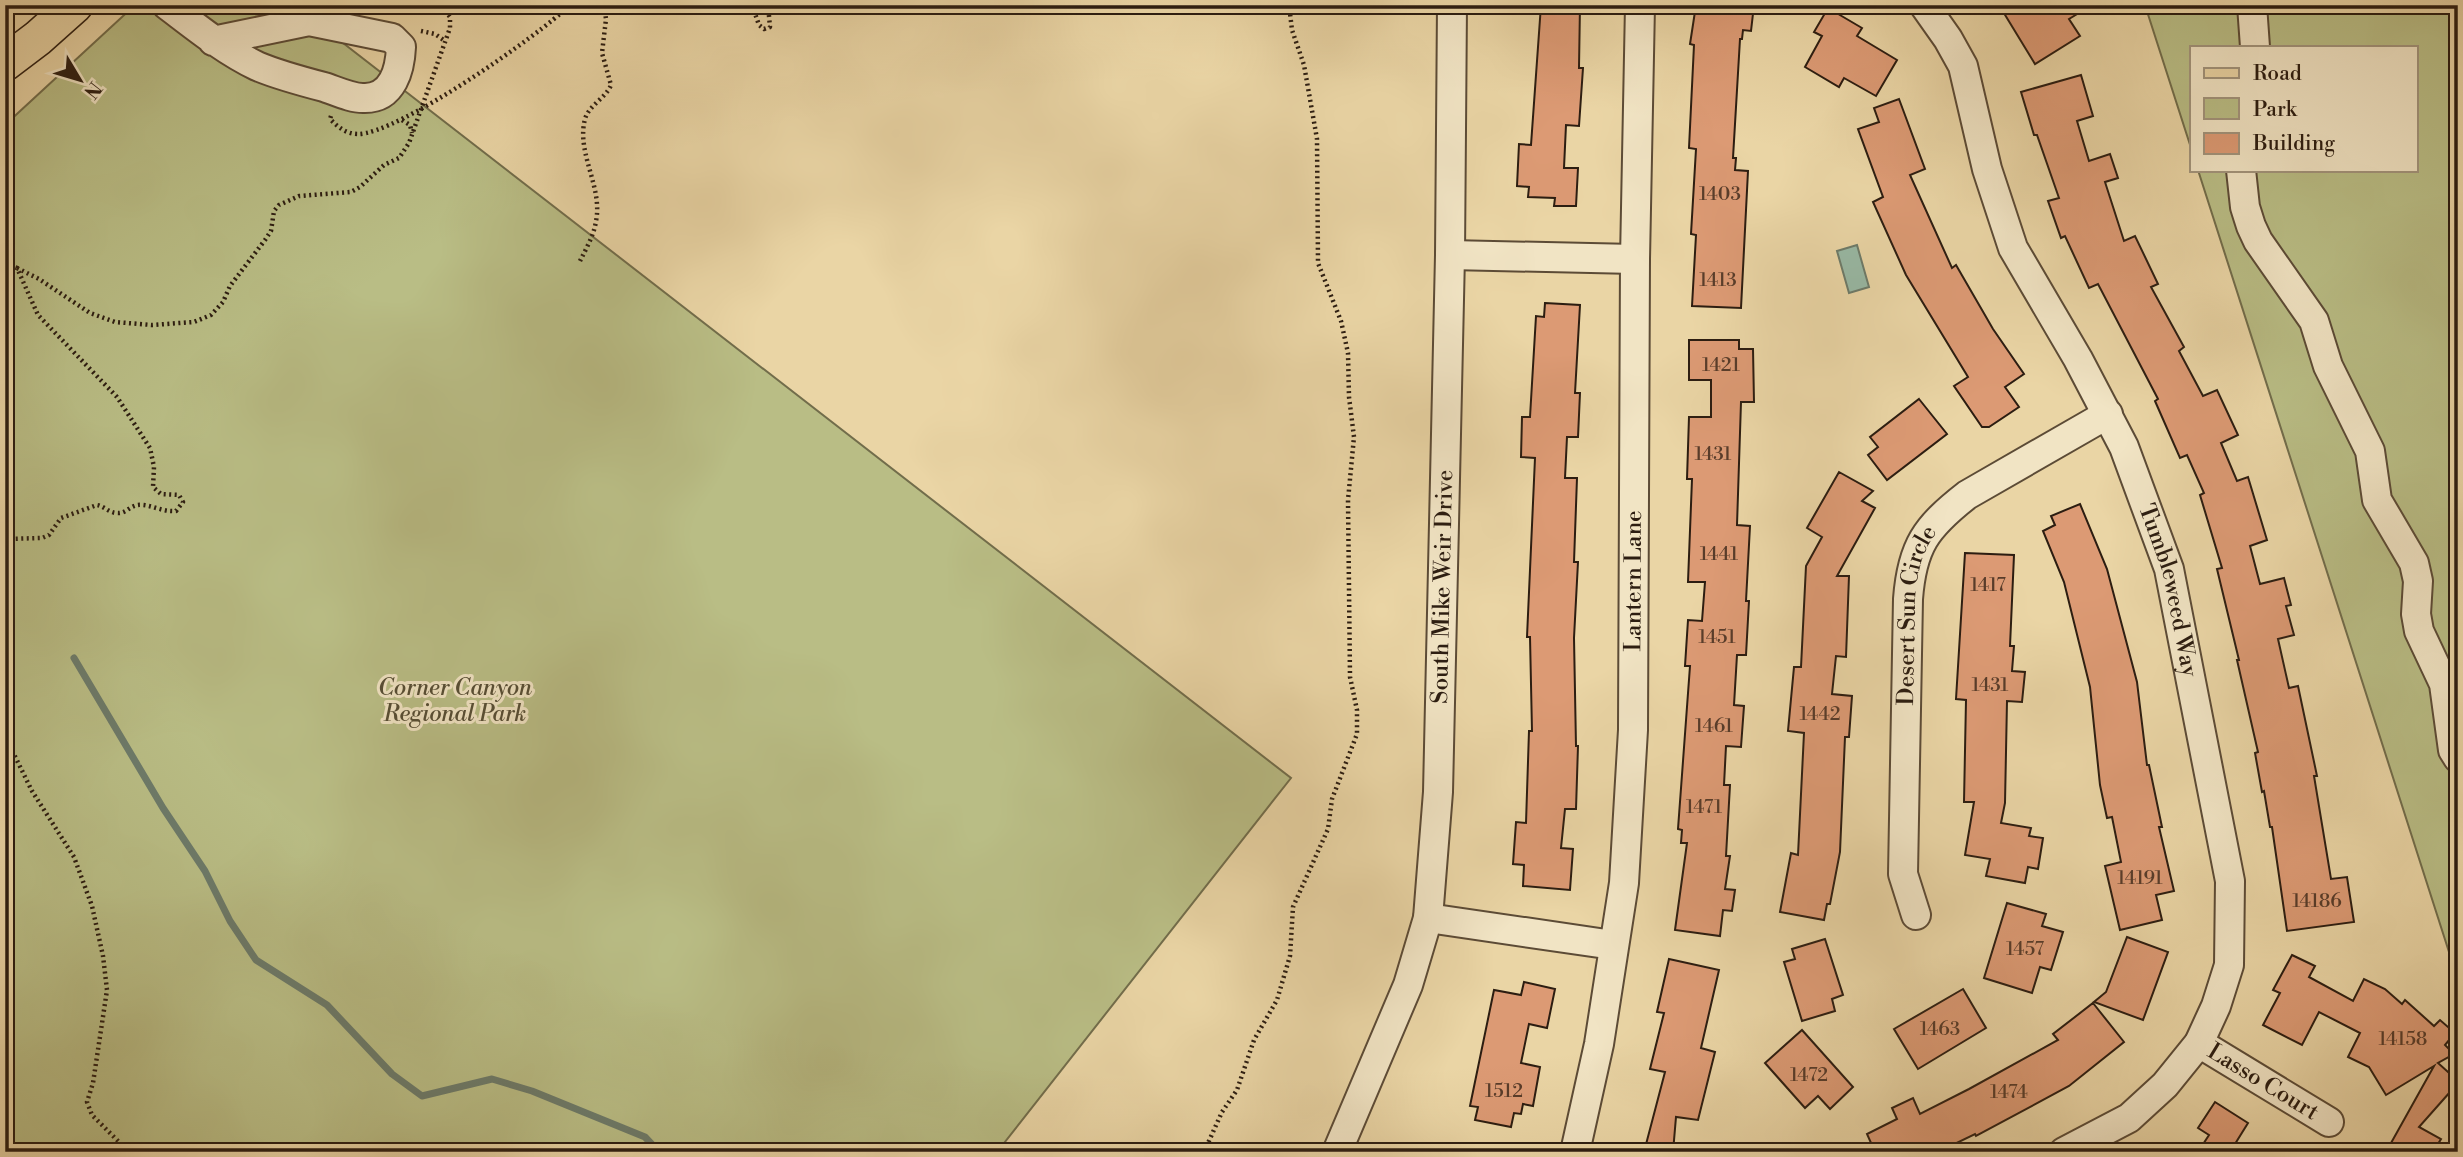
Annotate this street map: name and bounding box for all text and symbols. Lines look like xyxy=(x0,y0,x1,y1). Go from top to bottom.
north arrow xyxy=(46,46,116,116)
legend xyxy=(2190,46,2418,172)
text: Road xyxy=(2253,61,2302,87)
text: N xyxy=(79,77,107,103)
text: Park xyxy=(2253,97,2298,123)
text: Building xyxy=(2252,131,2335,157)
house number: 1403 xyxy=(1699,182,1741,206)
house number: 1413 xyxy=(1699,268,1737,292)
house number: 1421 xyxy=(1702,353,1740,377)
house number: 1431 xyxy=(1695,442,1731,466)
street label: South Mike Weir Drive xyxy=(1426,469,1459,704)
street label: Tumbleweed Way xyxy=(2132,500,2204,680)
street label: Lantern Lane xyxy=(1619,510,1648,651)
street label: Desert Sun Circle xyxy=(1892,520,1943,706)
house number: 1441 xyxy=(1700,542,1738,566)
house number: 1417 xyxy=(1970,573,2006,597)
house number: 1451 xyxy=(1698,625,1736,649)
house number: 1431 xyxy=(1972,673,2008,697)
park label: Corner Canyon Regional Park xyxy=(378,674,533,728)
house number: 1442 xyxy=(1799,702,1841,726)
house number: 1461 xyxy=(1695,714,1733,738)
house number: 1471 xyxy=(1686,795,1722,819)
house number: 14191 xyxy=(2117,866,2163,890)
house number: 14186 xyxy=(2292,889,2342,913)
house number: 1457 xyxy=(2006,937,2044,961)
house number: 1463 xyxy=(1920,1017,1960,1041)
house number: 14158 xyxy=(2378,1027,2428,1051)
street label: Lasso Court xyxy=(2202,1037,2324,1126)
house number: 1472 xyxy=(1790,1063,1828,1087)
house number: 1512 xyxy=(1485,1079,1523,1103)
house number: 1474 xyxy=(1990,1080,2028,1104)

